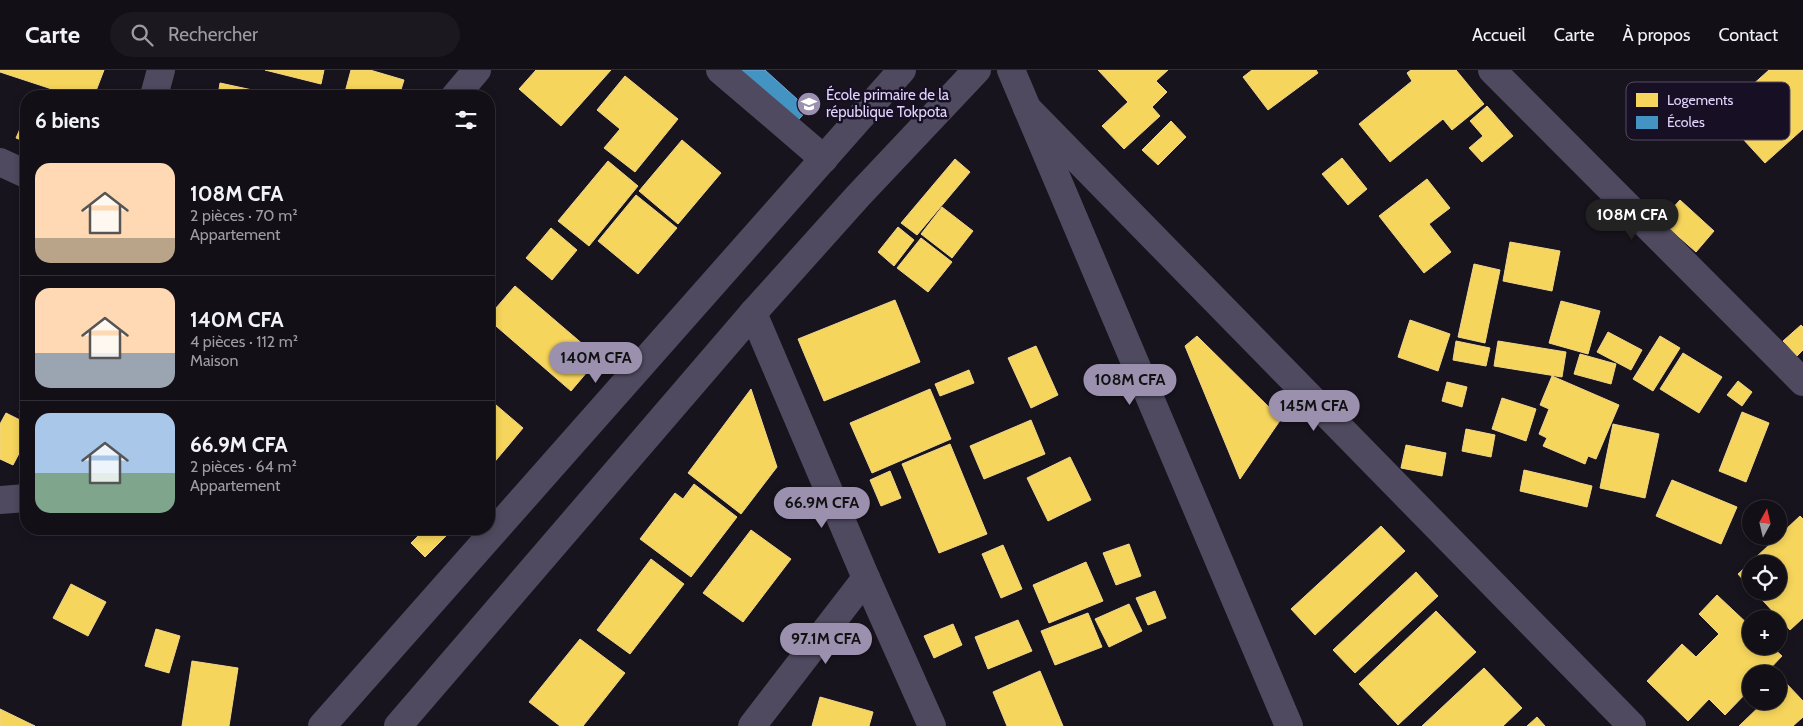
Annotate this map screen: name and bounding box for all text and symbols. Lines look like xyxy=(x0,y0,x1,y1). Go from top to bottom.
search box xyxy=(110,12,460,57)
text: Carte xyxy=(25,20,80,49)
icon: search xyxy=(128,21,156,49)
text: Rechercher xyxy=(168,23,258,46)
text: Accueil xyxy=(1472,24,1526,46)
text: Carte xyxy=(1554,24,1594,46)
text: À propos xyxy=(1622,24,1690,46)
text: Contact xyxy=(1718,24,1778,46)
legend xyxy=(1626,82,1790,140)
place label: École primaire de la république Tokpota xyxy=(826,85,950,121)
school or university icon: École primaire de la république Tokpota xyxy=(796,91,822,117)
text: Logements xyxy=(1667,91,1734,109)
icon: filters xyxy=(452,106,480,134)
text: 6 biens xyxy=(35,108,100,133)
text: Écoles xyxy=(1667,113,1705,131)
text: 108M CFA xyxy=(190,181,283,206)
icon: home xyxy=(75,183,135,243)
pin: 108M CFA xyxy=(1580,198,1684,241)
text: 108M CFA xyxy=(1596,205,1668,224)
text: 2 pièces · 70 m² xyxy=(190,206,297,225)
text: Appartement xyxy=(190,225,280,244)
text: 140M CFA xyxy=(190,307,284,332)
icon: home xyxy=(75,308,135,368)
text: 4 pièces · 112 m² xyxy=(190,332,298,351)
pin: 140M CFA xyxy=(544,342,648,384)
text: 140M CFA xyxy=(560,348,632,367)
text: Maison xyxy=(190,351,238,370)
pin: 108M CFA xyxy=(1078,364,1182,406)
text: 108M CFA xyxy=(1094,370,1166,389)
pin: 145M CFA xyxy=(1262,390,1366,432)
text: 145M CFA xyxy=(1280,396,1348,415)
text: 66.9M CFA xyxy=(190,432,288,457)
icon: home xyxy=(75,433,135,493)
text: 2 pièces · 64 m² xyxy=(190,457,297,476)
text: Appartement xyxy=(190,476,280,495)
pin: 66.9M CFA xyxy=(765,486,879,529)
text: 66.9M CFA xyxy=(785,493,859,512)
north arrow xyxy=(1742,500,1788,545)
map controls xyxy=(1742,500,1787,710)
button: locate xyxy=(1742,555,1787,600)
button: + xyxy=(1742,610,1787,655)
pin: 97.1M CFA xyxy=(769,622,883,665)
text: 97.1M CFA xyxy=(791,629,861,648)
button: − xyxy=(1742,665,1787,710)

